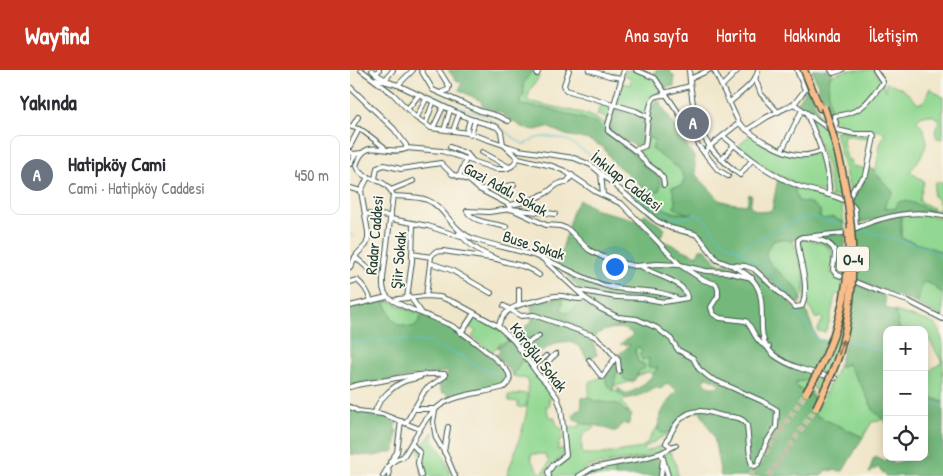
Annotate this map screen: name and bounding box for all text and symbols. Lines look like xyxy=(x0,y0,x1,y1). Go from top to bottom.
text: Wayfind xyxy=(25,19,89,51)
text: Ana sayfa xyxy=(625,23,688,48)
text: Harita xyxy=(716,23,756,48)
text: Hakkında xyxy=(784,23,840,48)
text: İletişim xyxy=(868,23,918,48)
text: Yakında xyxy=(20,88,77,117)
pin: A xyxy=(677,104,709,142)
street label: İnkılap Caddesi xyxy=(586,146,668,216)
text: Hatipköy Cami xyxy=(68,151,166,177)
street label: Gazi Adalı Sokak xyxy=(460,157,552,221)
text: A xyxy=(33,164,41,186)
text: 450 m xyxy=(295,164,329,186)
text: Cami · Hatipköy Caddesi xyxy=(68,177,205,199)
street label: Radar Caddesi xyxy=(360,194,388,276)
street label: Buse Sokak xyxy=(500,225,568,265)
street label: Şiir Sokak xyxy=(385,230,412,290)
road number: O-4 xyxy=(837,246,869,272)
your location xyxy=(602,254,628,280)
street label: Köroğlu Sokak xyxy=(505,318,573,396)
map controls xyxy=(883,326,928,461)
button: + xyxy=(883,326,928,371)
one-way arrow xyxy=(837,339,847,355)
button: − xyxy=(883,371,928,416)
button: locate xyxy=(883,416,928,461)

